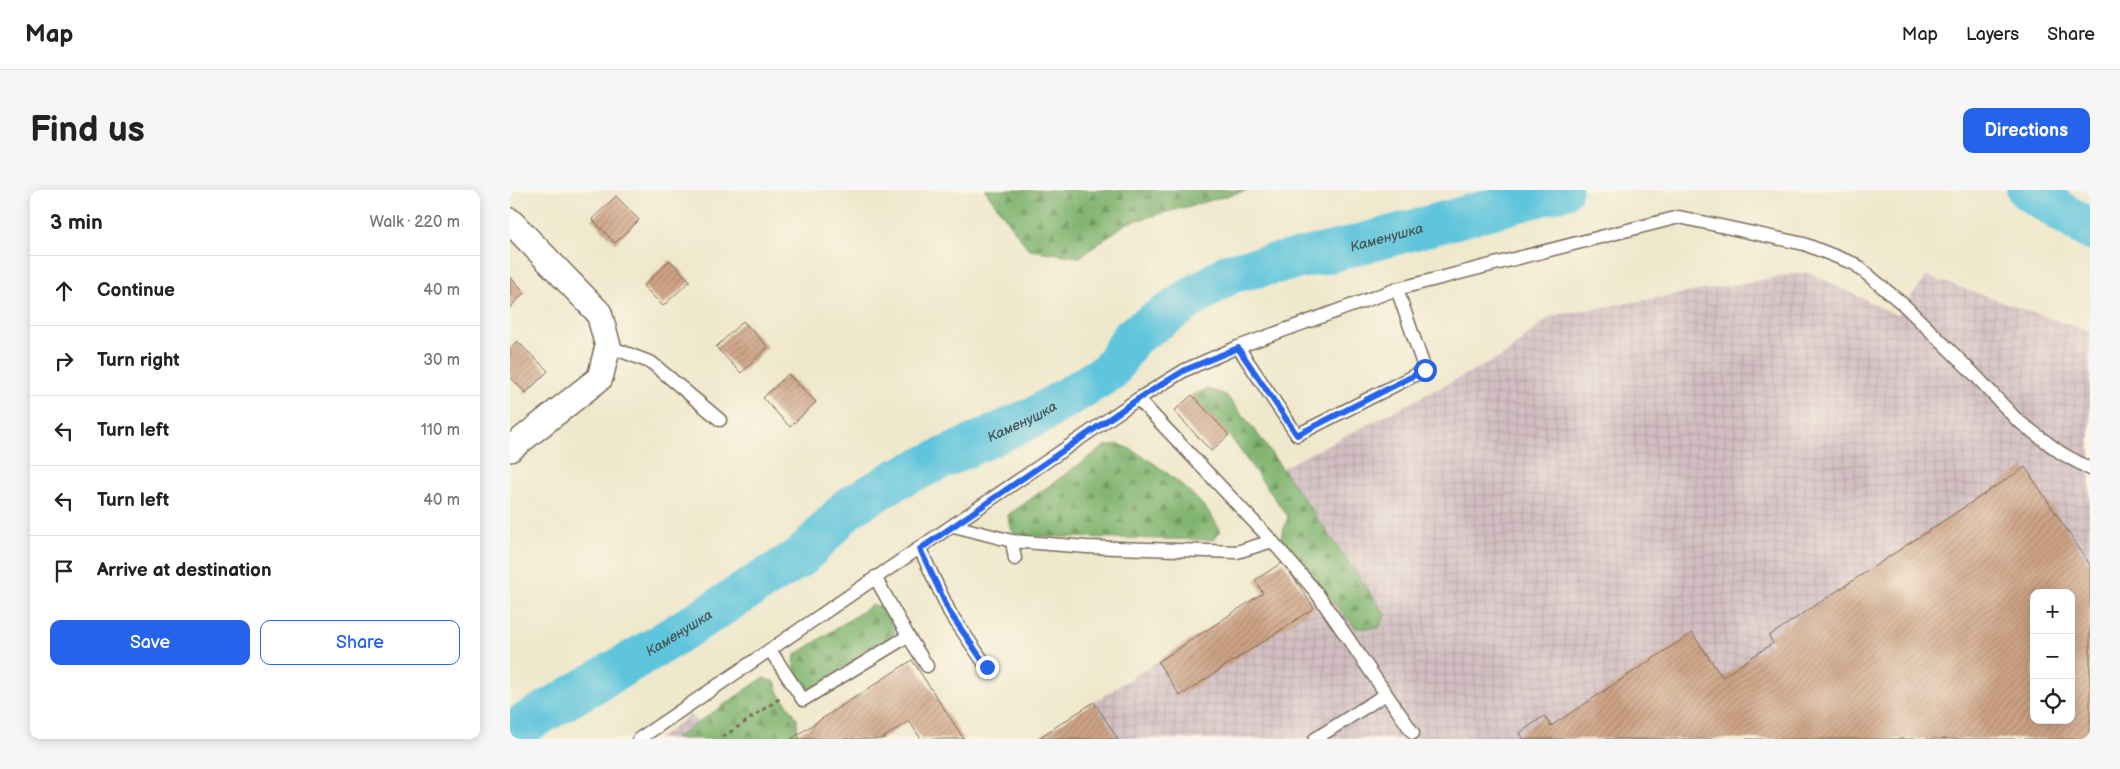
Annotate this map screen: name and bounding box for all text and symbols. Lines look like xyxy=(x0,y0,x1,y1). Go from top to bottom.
text: Map xyxy=(25,20,73,49)
text: Map xyxy=(1902,24,1938,45)
text: Layers xyxy=(1966,24,2019,45)
text: Share xyxy=(2047,24,2095,45)
button: Directions xyxy=(1963,108,2090,153)
text: Find us xyxy=(30,109,145,152)
text: 3 min xyxy=(50,210,103,235)
text: Walk · 220 m xyxy=(370,213,460,232)
water label: Каменушка xyxy=(1348,220,1425,256)
icon: ahead xyxy=(50,277,78,305)
text: Continue xyxy=(97,279,175,302)
text: 40 m xyxy=(423,281,460,300)
icon: right xyxy=(50,347,78,375)
text: Turn right xyxy=(97,349,180,372)
text: 30 m xyxy=(423,351,460,370)
route start xyxy=(1414,359,1437,382)
water label: Каменушка xyxy=(985,398,1060,446)
icon: left xyxy=(50,417,78,445)
text: Turn left xyxy=(97,419,169,442)
text: 110 m xyxy=(421,421,460,440)
icon: left xyxy=(50,487,78,515)
text: Turn left xyxy=(97,489,169,512)
text: 40 m xyxy=(423,491,460,510)
icon: arrive xyxy=(50,557,78,585)
text: Arrive at destination xyxy=(97,559,272,582)
map controls xyxy=(2030,589,2075,724)
button: + xyxy=(2030,589,2075,634)
water label: Каменушка xyxy=(643,606,716,660)
button: Save xyxy=(50,620,250,665)
button: Share xyxy=(260,620,460,665)
button: − xyxy=(2030,634,2075,679)
route end xyxy=(976,656,999,679)
button: locate xyxy=(2030,679,2075,724)

